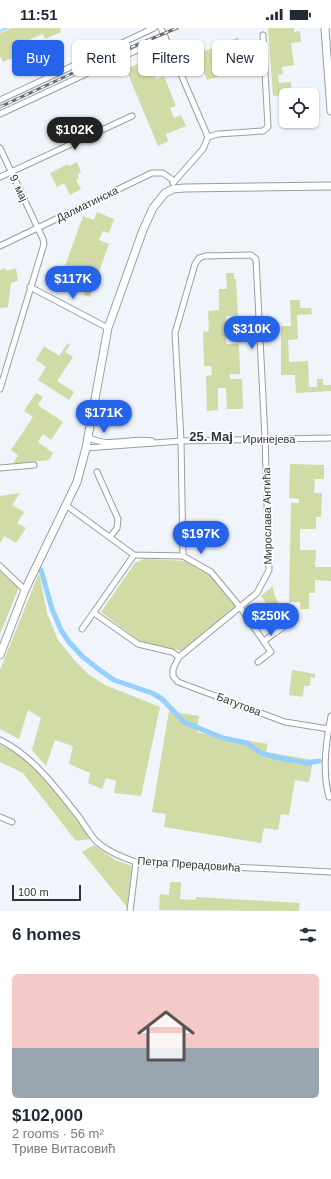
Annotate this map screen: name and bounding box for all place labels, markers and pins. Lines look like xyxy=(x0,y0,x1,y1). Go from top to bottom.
pin: $102K xyxy=(47,117,103,151)
pin: $117K xyxy=(45,266,101,300)
pin: $310K xyxy=(224,316,280,350)
pin: $171K xyxy=(76,400,132,434)
pin: $197K xyxy=(173,521,229,555)
pin: $250K xyxy=(243,603,299,637)

